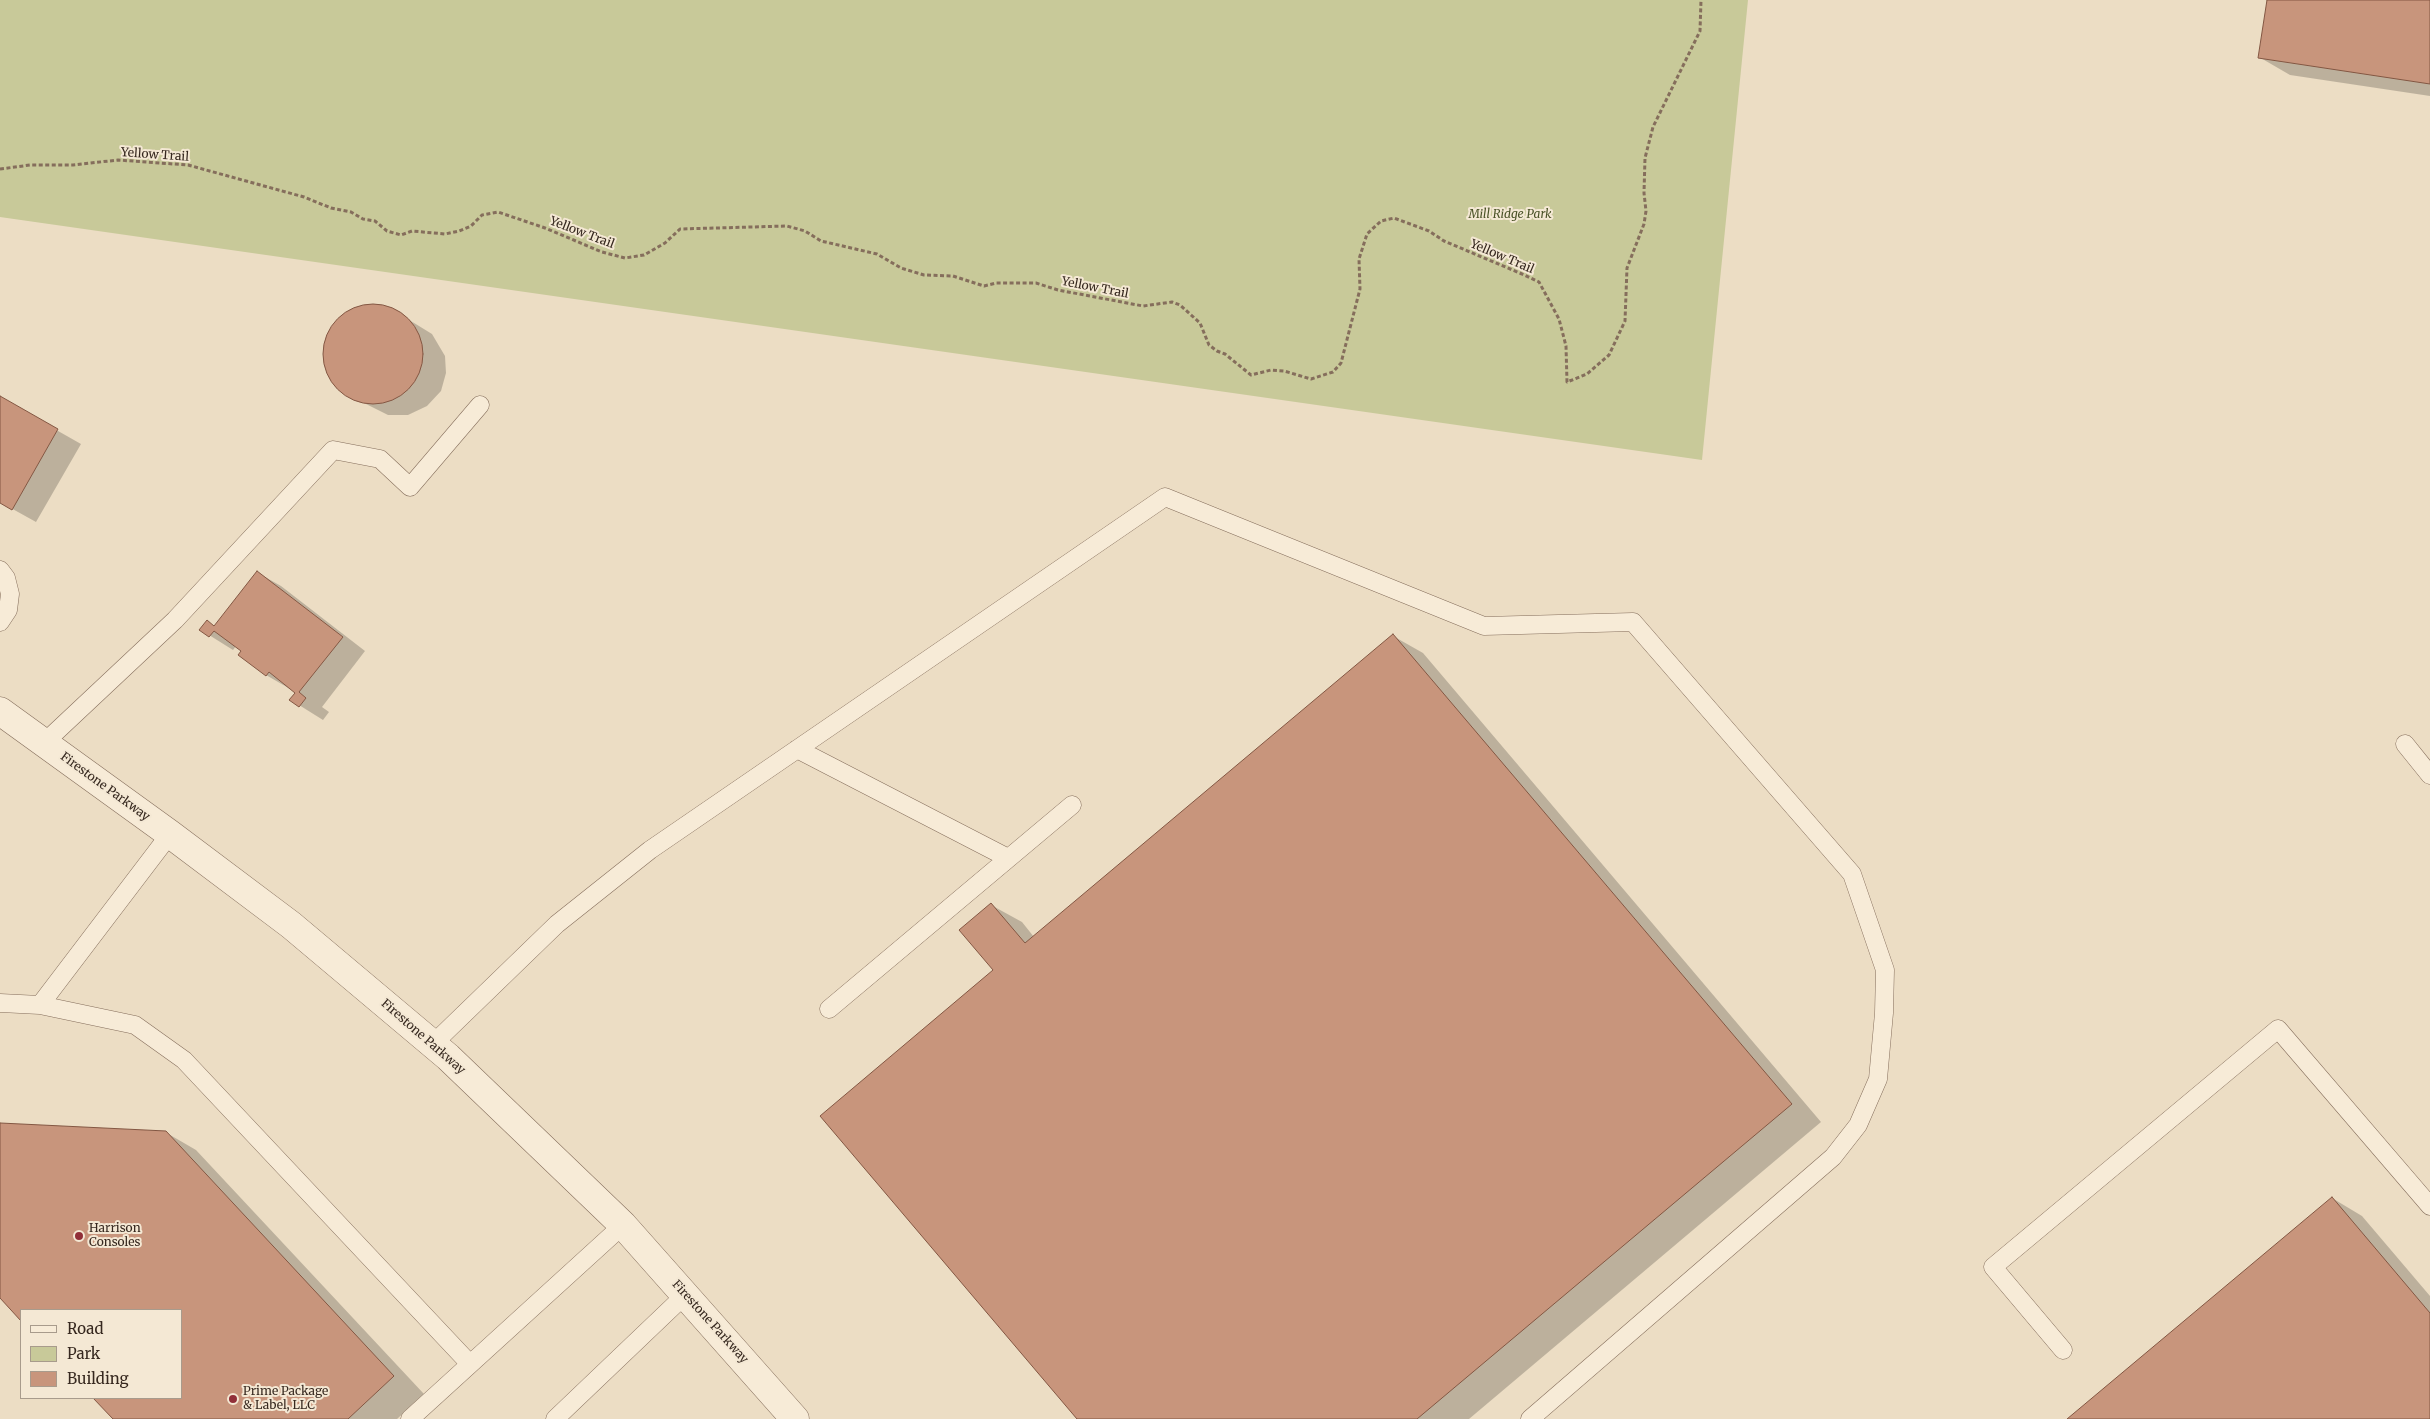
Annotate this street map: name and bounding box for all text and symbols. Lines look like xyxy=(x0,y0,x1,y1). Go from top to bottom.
street label: Yellow Trail xyxy=(121,145,189,165)
park label: Mill Ridge Park xyxy=(1468,208,1552,222)
street label: Yellow Trail xyxy=(548,214,616,252)
street label: Yellow Trail xyxy=(1468,237,1536,277)
street label: Yellow Trail xyxy=(1060,274,1130,302)
street label: Firestone Parkway xyxy=(58,750,152,824)
street label: Firestone Parkway xyxy=(378,996,468,1078)
place label: Harrison Consoles xyxy=(89,1222,141,1250)
marker: Harrison Consoles xyxy=(73,1230,85,1242)
street label: Firestone Parkway xyxy=(669,1277,751,1367)
legend xyxy=(20,1309,182,1399)
text: Road xyxy=(67,1319,103,1338)
text: Park xyxy=(67,1344,100,1363)
text: Building xyxy=(67,1369,129,1388)
place label: Prime Package & Label, LLC xyxy=(243,1385,328,1413)
marker: Prime Package & Label, LLC xyxy=(227,1393,239,1405)

